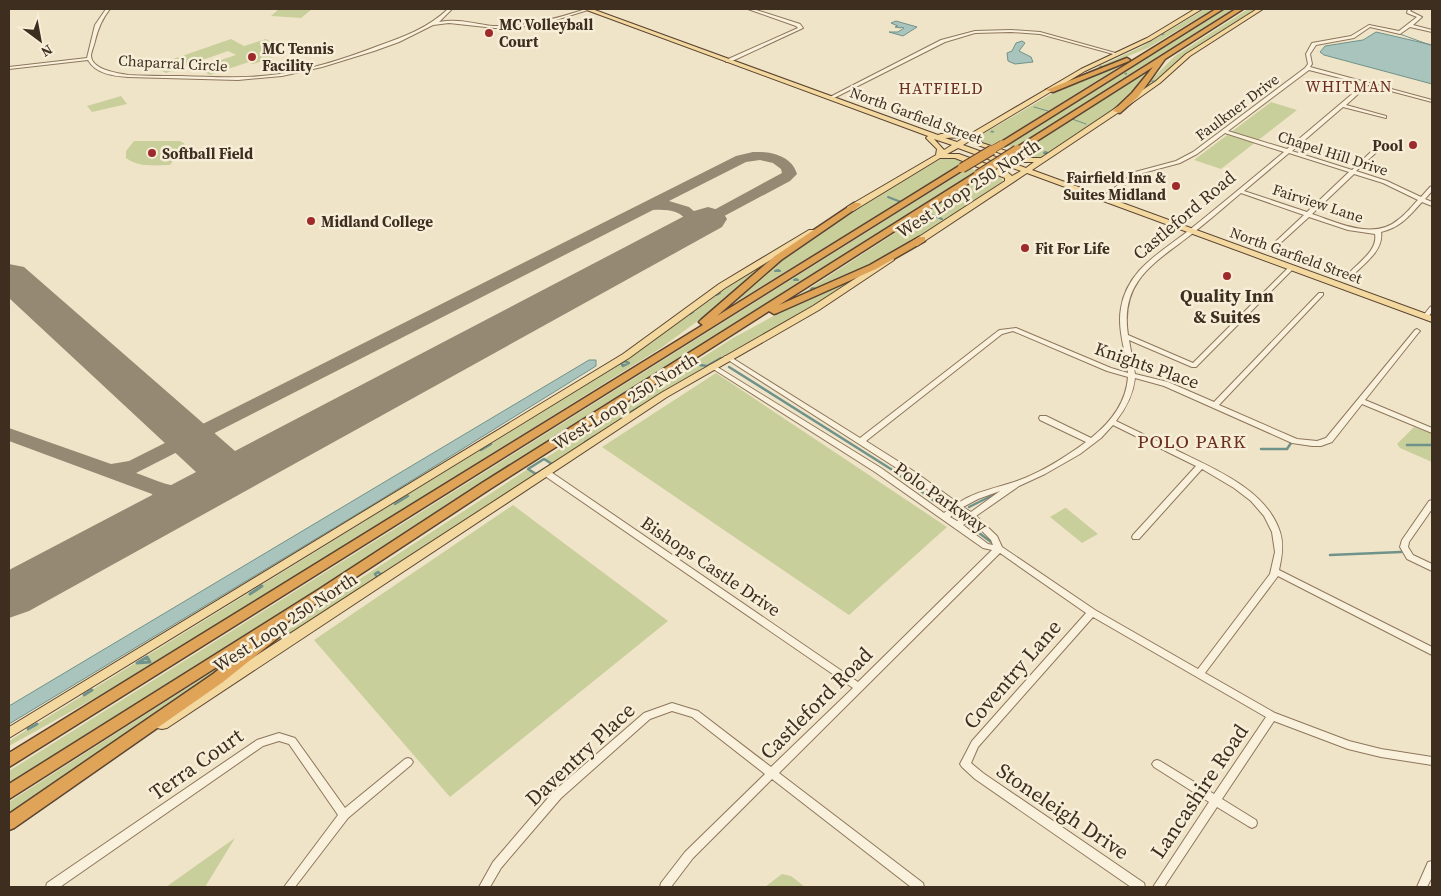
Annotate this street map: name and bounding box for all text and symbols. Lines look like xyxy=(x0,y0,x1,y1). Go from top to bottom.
place label: MC Volleyball Court xyxy=(499,14,593,52)
north arrow xyxy=(15,15,65,65)
marker: MC Volleyball Court xyxy=(483,27,495,39)
place label: MC Tennis Facility xyxy=(262,38,334,76)
text: N xyxy=(37,40,57,62)
street label: Chaparral Circle xyxy=(118,50,229,76)
marker: MC Tennis Facility xyxy=(246,51,258,63)
street label: Faulkner Drive xyxy=(1191,68,1283,145)
district label: WHITMAN xyxy=(1305,75,1393,97)
district label: HATFIELD xyxy=(898,77,984,99)
street label: North Garfield Street xyxy=(847,81,985,149)
street label: Chapel Hill Drive xyxy=(1275,125,1391,181)
street label: West Loop 250 North xyxy=(891,132,1045,244)
place label: Pool xyxy=(1372,135,1403,156)
marker: Pool xyxy=(1407,139,1419,151)
place label: Softball Field xyxy=(162,143,253,164)
marker: Softball Field xyxy=(146,147,158,159)
street label: Castleford Road xyxy=(1127,165,1241,265)
place label: Fairfield Inn & Suites Midland xyxy=(1063,167,1166,205)
street label: Fairview Lane xyxy=(1270,178,1366,228)
marker: Fairfield Inn & Suites Midland xyxy=(1170,180,1182,192)
place label: Midland College xyxy=(321,211,433,232)
marker: Midland College xyxy=(305,215,317,227)
street label: North Garfield Street xyxy=(1227,221,1365,289)
place label: Fit For Life xyxy=(1035,238,1110,259)
marker: Fit For Life xyxy=(1019,242,1031,254)
marker: Quality Inn & Suites xyxy=(1221,270,1233,282)
place label: Quality Inn & Suites xyxy=(1180,283,1274,329)
street label: Knights Place xyxy=(1091,335,1203,395)
street label: West Loop 250 North xyxy=(548,346,702,456)
district label: POLO PARK xyxy=(1137,428,1247,454)
street label: Polo Parkway xyxy=(890,456,993,539)
street label: Bishops Castle Drive xyxy=(636,510,786,622)
street label: West Loop 250 North xyxy=(208,566,362,678)
street label: Coventry Lane xyxy=(956,613,1068,735)
street label: Castleford Road xyxy=(753,640,879,766)
street label: Daventry Place xyxy=(519,696,641,812)
street label: Lancashire Road xyxy=(1143,718,1255,864)
street label: Terra Court xyxy=(143,721,249,807)
street label: Stoneleigh Drive xyxy=(991,756,1135,866)

